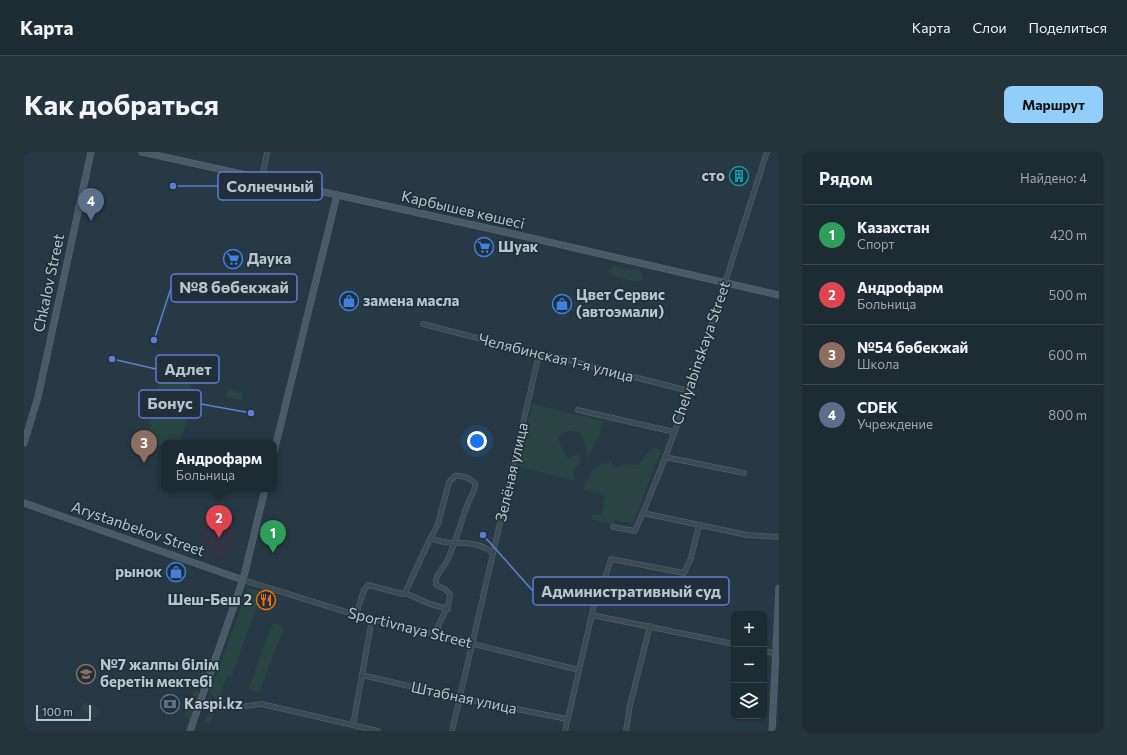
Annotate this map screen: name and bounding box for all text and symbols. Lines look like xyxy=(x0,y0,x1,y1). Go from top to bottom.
text: Карта xyxy=(20,16,73,39)
text: Карта xyxy=(912,19,950,36)
text: Слои xyxy=(972,19,1007,36)
text: Поделиться xyxy=(1029,19,1107,36)
button: Маршрут xyxy=(1004,86,1103,123)
text: Как добраться xyxy=(24,87,219,121)
building icon: сто xyxy=(728,165,750,187)
place label: сто xyxy=(702,166,725,184)
text: Рядом xyxy=(819,168,873,189)
text: Найдено: 4 xyxy=(1020,170,1087,186)
callout: Солнечный xyxy=(218,172,322,200)
text: Солнечный xyxy=(226,176,314,195)
street label: Карбышев көшесі xyxy=(400,186,527,232)
pin: 4 xyxy=(78,188,104,221)
text: Казахстан xyxy=(857,218,930,236)
text: 1 xyxy=(829,227,835,243)
text: 420 m xyxy=(1050,227,1087,243)
street label: Chkalov Street xyxy=(29,232,67,334)
supermarket icon: Шуак xyxy=(473,236,495,258)
text: Спорт xyxy=(857,236,895,252)
place label: Шуак xyxy=(498,237,539,255)
supermarket icon: Даука xyxy=(222,248,244,270)
place label: Даука xyxy=(247,249,292,267)
callout: №8 бөбекжай xyxy=(171,274,297,302)
text: №8 бөбекжай xyxy=(179,277,289,296)
street label: Chelyabinskaya Street xyxy=(667,278,733,427)
text: Андрофарм xyxy=(857,278,943,296)
place label: Цвет Сервис (автоэмали) xyxy=(576,285,665,320)
text: 2 xyxy=(828,287,836,303)
text: 500 m xyxy=(1049,287,1087,303)
shop icon: замена масла xyxy=(338,290,360,312)
place label: замена масла xyxy=(363,291,460,309)
shop icon: Цвет Сервис (автоэмали) xyxy=(551,293,573,315)
text: Больница xyxy=(857,296,916,312)
street label: Челябинская 1-я улица xyxy=(477,329,636,385)
text: №54 бөбекжай xyxy=(857,338,968,356)
text: 3 xyxy=(828,347,836,363)
text: 600 m xyxy=(1048,347,1087,363)
callout: Адлет xyxy=(156,355,219,383)
text: Школа xyxy=(857,356,899,372)
text: Адлет xyxy=(164,359,212,378)
callout: Бонус xyxy=(139,390,201,418)
text: Бонус xyxy=(147,393,193,412)
text: CDEK xyxy=(857,398,898,416)
text: 4 xyxy=(828,407,836,423)
text: 800 m xyxy=(1048,407,1087,423)
text: Учреждение xyxy=(857,416,933,432)
street label: Зелёная улица xyxy=(491,420,531,523)
pin: 3 xyxy=(131,430,157,463)
your location xyxy=(467,431,487,451)
popup xyxy=(161,440,277,492)
text: Андрофарм xyxy=(176,449,262,467)
text: Больница xyxy=(176,467,235,483)
street label: Arystanbekov Street xyxy=(69,497,207,559)
pin: 2 xyxy=(206,505,232,538)
pin: 1 xyxy=(260,520,286,553)
shop icon: рынок xyxy=(165,561,187,583)
place label: рынок xyxy=(115,562,162,580)
callout: Административный суд xyxy=(533,577,729,605)
text: Административный суд xyxy=(541,581,721,600)
restaurant icon: Шеш-Беш 2 xyxy=(255,589,277,611)
place label: Шеш-Беш 2 xyxy=(168,590,252,608)
street label: Sportivnaya Street xyxy=(346,603,474,651)
map controls xyxy=(731,611,767,719)
button: + xyxy=(731,611,767,647)
button: − xyxy=(731,647,767,683)
place label: №7 жалпы білім беретін мектебі xyxy=(100,655,219,690)
school or university icon: №7 жалпы білім беретін мектебі xyxy=(75,663,97,685)
street label: Штабная улица xyxy=(410,677,519,717)
button: layers xyxy=(731,683,767,719)
bank icon: Kaspi.kz xyxy=(159,693,181,715)
place label: Kaspi.kz xyxy=(184,694,243,712)
scale bar xyxy=(36,703,91,722)
text: 100 m xyxy=(42,705,73,718)

